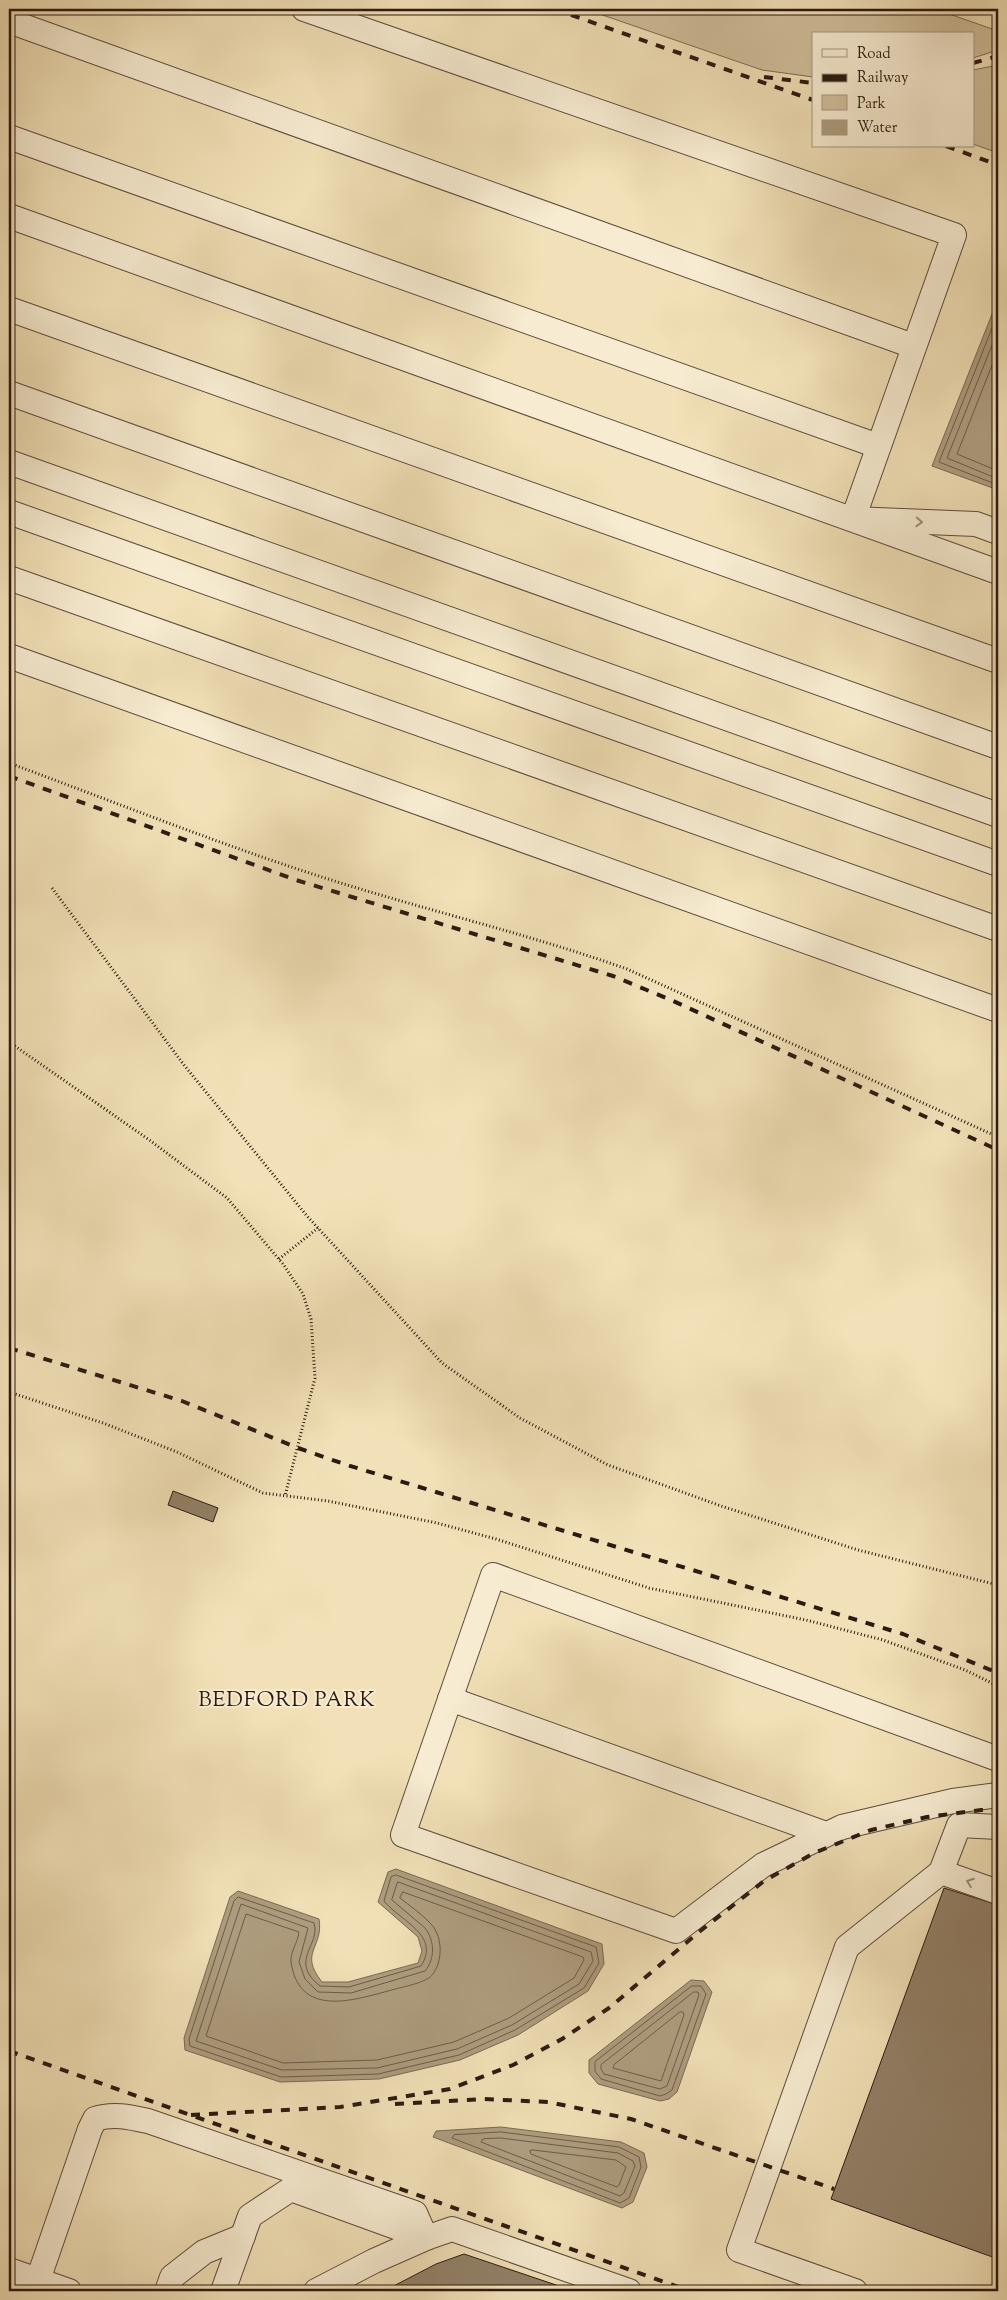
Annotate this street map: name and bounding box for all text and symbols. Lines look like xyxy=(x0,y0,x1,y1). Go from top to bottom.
legend xyxy=(812,32,974,148)
text: Road xyxy=(857,44,891,65)
text: Railway xyxy=(857,68,909,89)
text: Park xyxy=(857,94,886,115)
text: Water xyxy=(857,118,898,139)
one-way arrow xyxy=(915,516,923,527)
district label: BEDFORD PARK xyxy=(198,1686,376,1716)
one-way arrow xyxy=(966,1878,975,1888)

